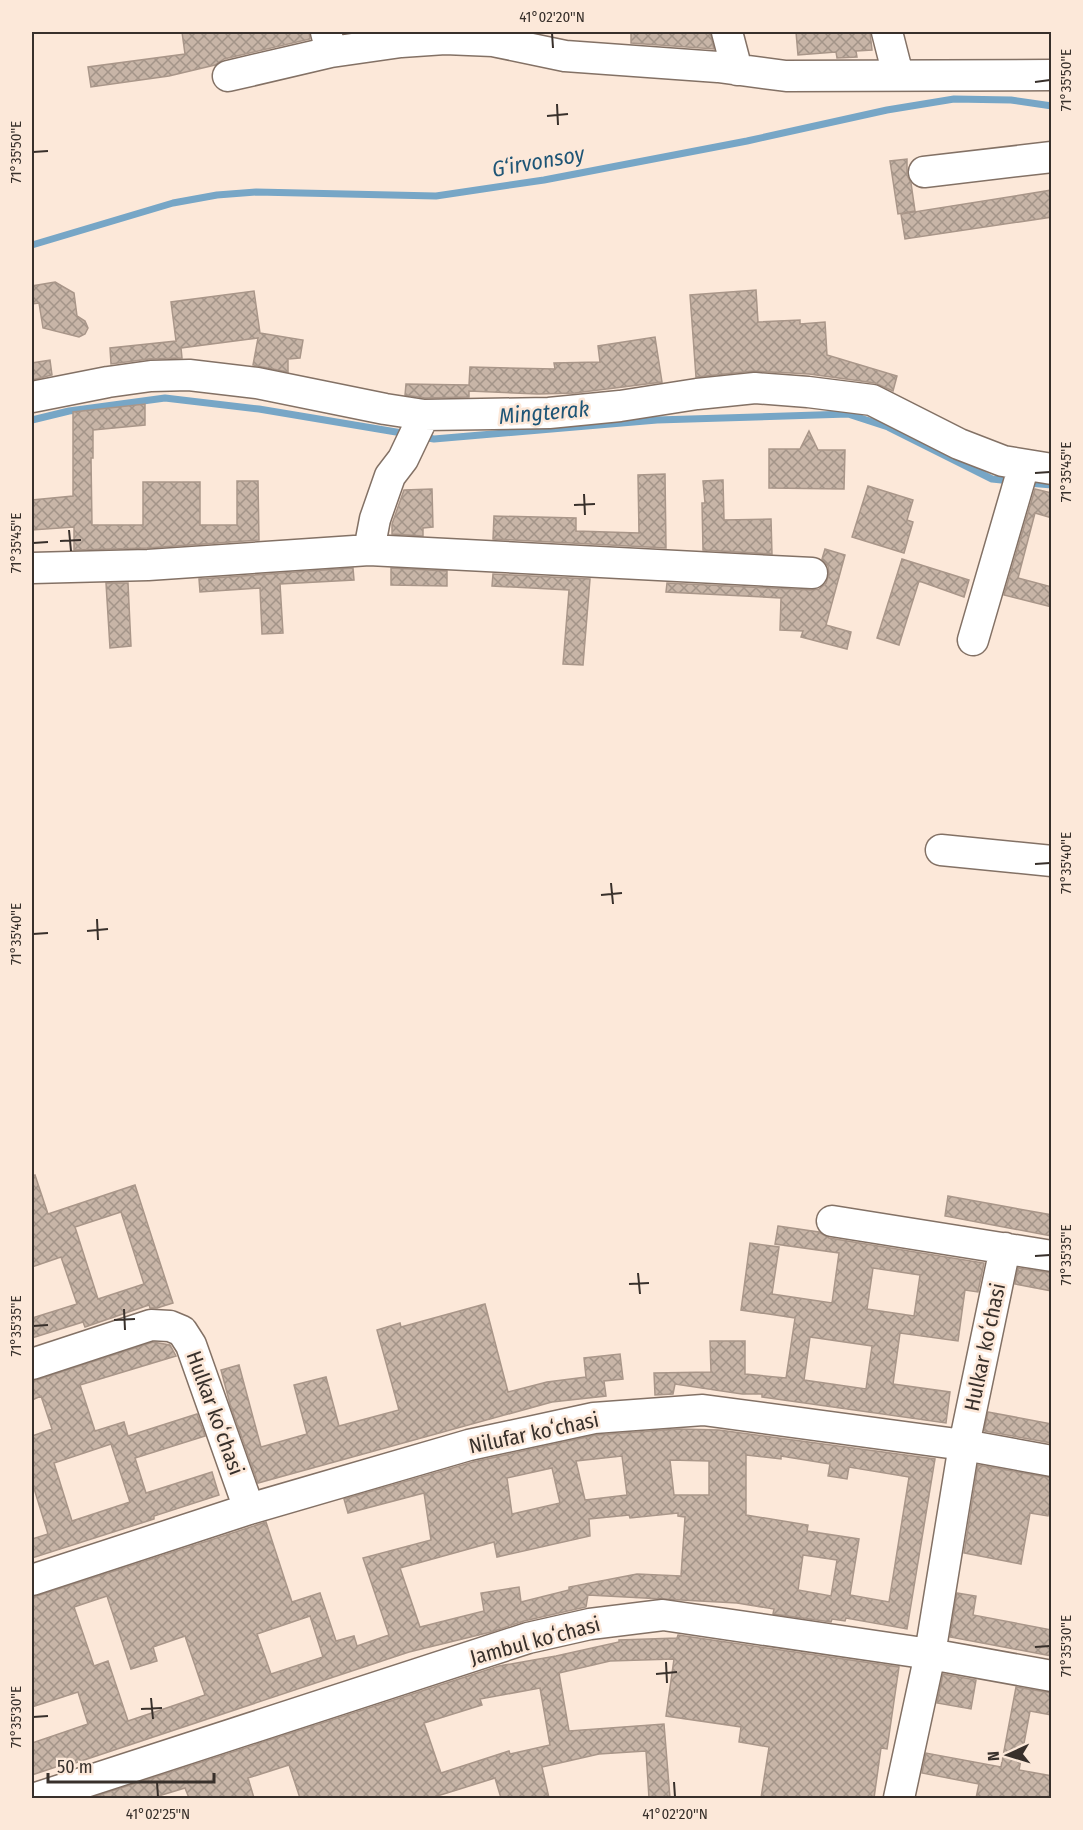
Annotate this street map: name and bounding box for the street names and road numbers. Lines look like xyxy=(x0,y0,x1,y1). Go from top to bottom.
street label: Hulkar koʻchasi xyxy=(959,1281,1011,1413)
street label: Hulkar koʻchasi xyxy=(181,1347,249,1479)
street label: Nilufar koʻchasi xyxy=(467,1407,601,1459)
street label: Jambul koʻchasi xyxy=(467,1611,603,1671)

